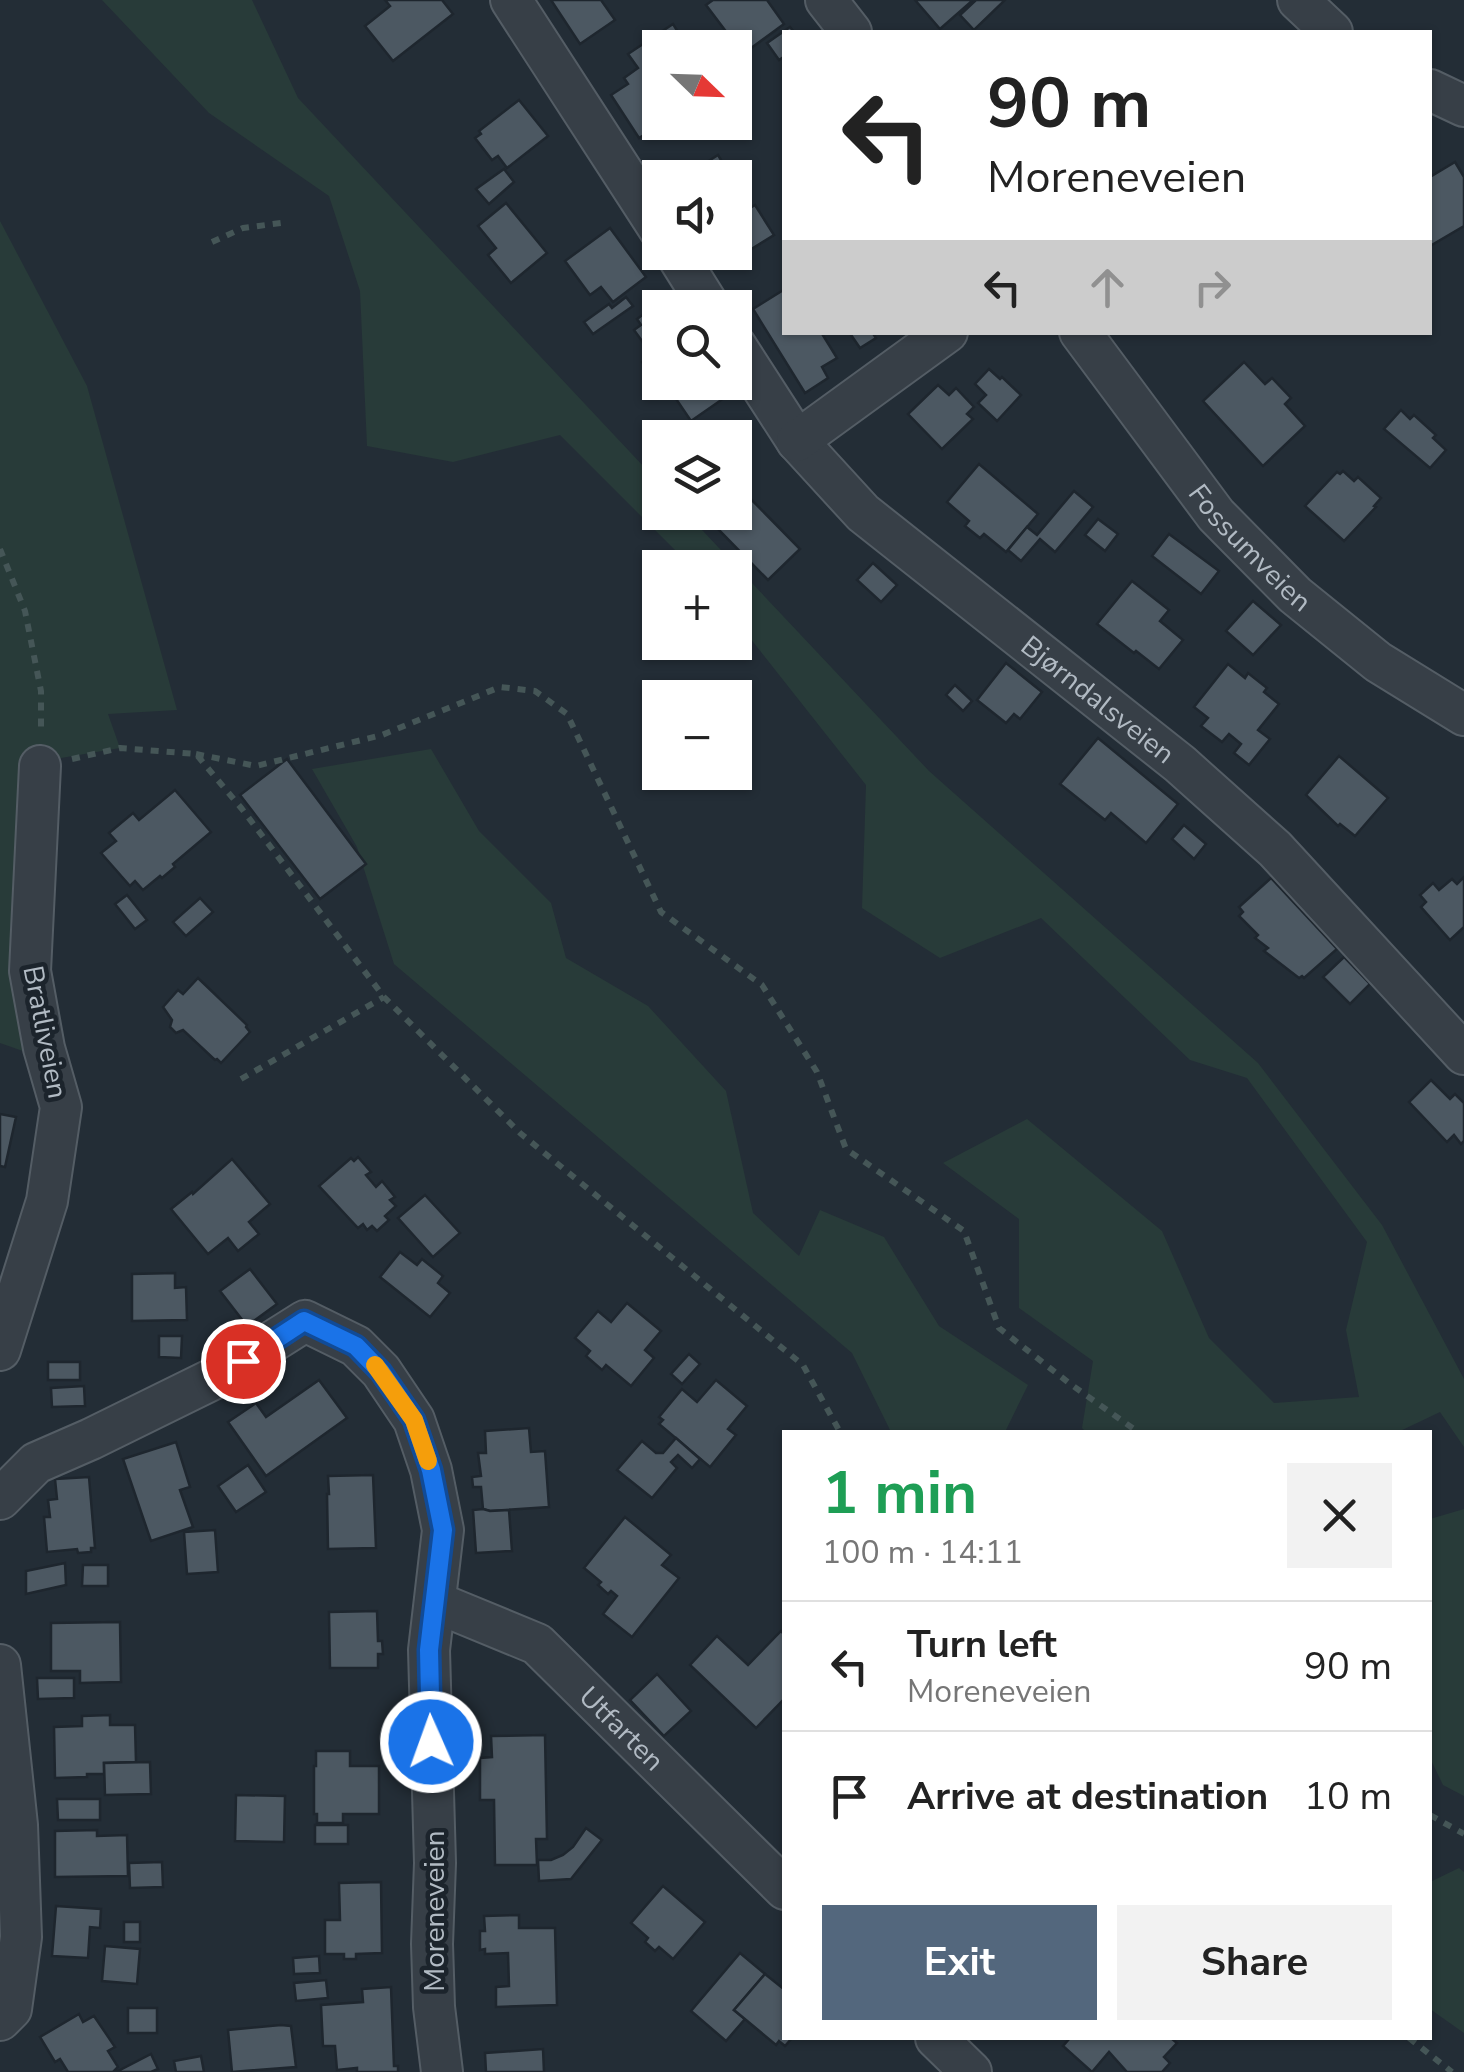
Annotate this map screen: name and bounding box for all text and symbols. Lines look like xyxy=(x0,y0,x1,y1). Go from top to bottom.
north arrow xyxy=(642,30,752,140)
map controls xyxy=(642,30,752,790)
text: 90 m xyxy=(987,56,1151,152)
icon: left xyxy=(822,70,952,200)
text: Moreneveien xyxy=(987,147,1246,208)
button: sound xyxy=(642,160,752,270)
icon: left xyxy=(975,260,1030,315)
icon: ahead xyxy=(1080,260,1135,315)
icon: right xyxy=(1185,260,1240,315)
button: search xyxy=(642,290,752,400)
button: layers xyxy=(642,420,752,530)
street label: Fossumveien xyxy=(1179,476,1319,621)
button: + xyxy=(642,550,752,660)
street label: Bjørndalsveien xyxy=(1013,627,1182,773)
button: − xyxy=(642,680,752,790)
street label: Bratliveien xyxy=(14,962,77,1102)
pin xyxy=(201,1319,286,1404)
icon: arrive xyxy=(216,1334,271,1389)
text: 1 min xyxy=(822,1452,977,1534)
button: close xyxy=(1287,1463,1392,1568)
text: 100 m · 14:11 xyxy=(822,1531,1023,1574)
text: Turn left xyxy=(907,1619,1057,1670)
icon: left xyxy=(822,1639,877,1694)
text: 90 m xyxy=(1304,1641,1392,1692)
text: Moreneveien xyxy=(907,1670,1091,1713)
street label: Utfarten xyxy=(571,1678,672,1779)
position arrow xyxy=(379,1690,483,1794)
icon: arrive xyxy=(822,1769,877,1824)
text: Arrive at destination xyxy=(907,1771,1268,1822)
text: 10 m xyxy=(1304,1771,1392,1822)
street label: Moreneveien xyxy=(416,1830,454,1992)
button: Exit xyxy=(822,1905,1097,2020)
button: Share xyxy=(1117,1905,1392,2020)

